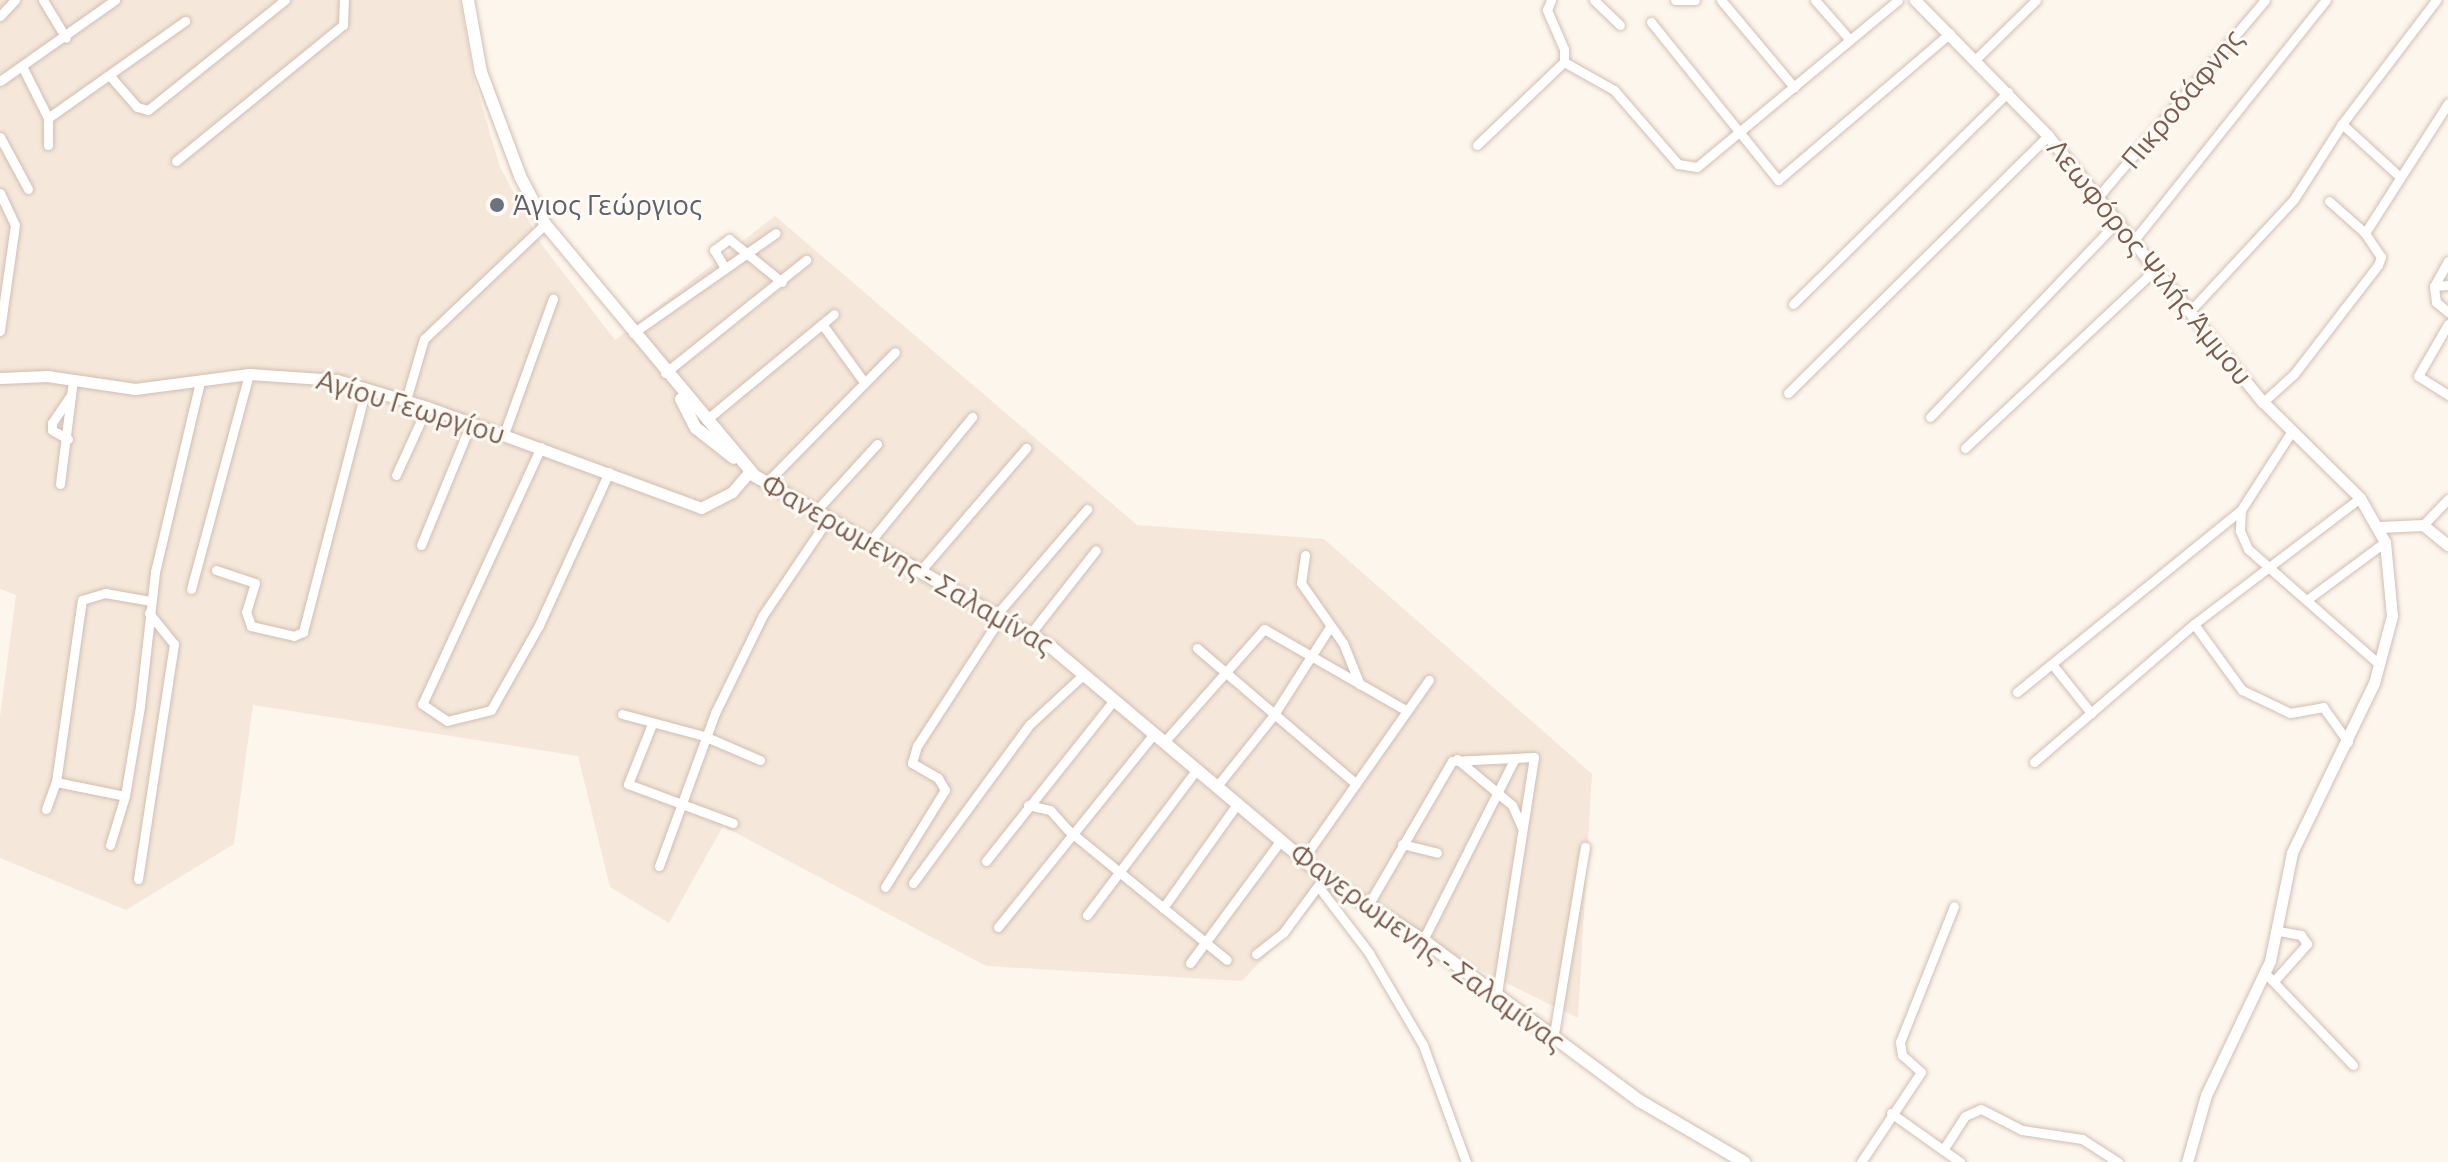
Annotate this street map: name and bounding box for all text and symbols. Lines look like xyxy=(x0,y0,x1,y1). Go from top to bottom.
street label: Πικροδάφνης xyxy=(2114,23,2250,175)
street label: Λεωφόρος Ψιλής Άμμου xyxy=(2040,132,2260,392)
place label: Άγιος Γεώργιος xyxy=(513,188,702,222)
marker: Άγιος Γεώργιος xyxy=(488,196,506,214)
street label: Αγίου Γεωργίου xyxy=(313,362,509,452)
street label: Φανερωμενης - Σαλαμίνας xyxy=(755,467,1059,661)
street label: Φανερωμενης - Σαλαμίνας xyxy=(1283,836,1571,1058)

